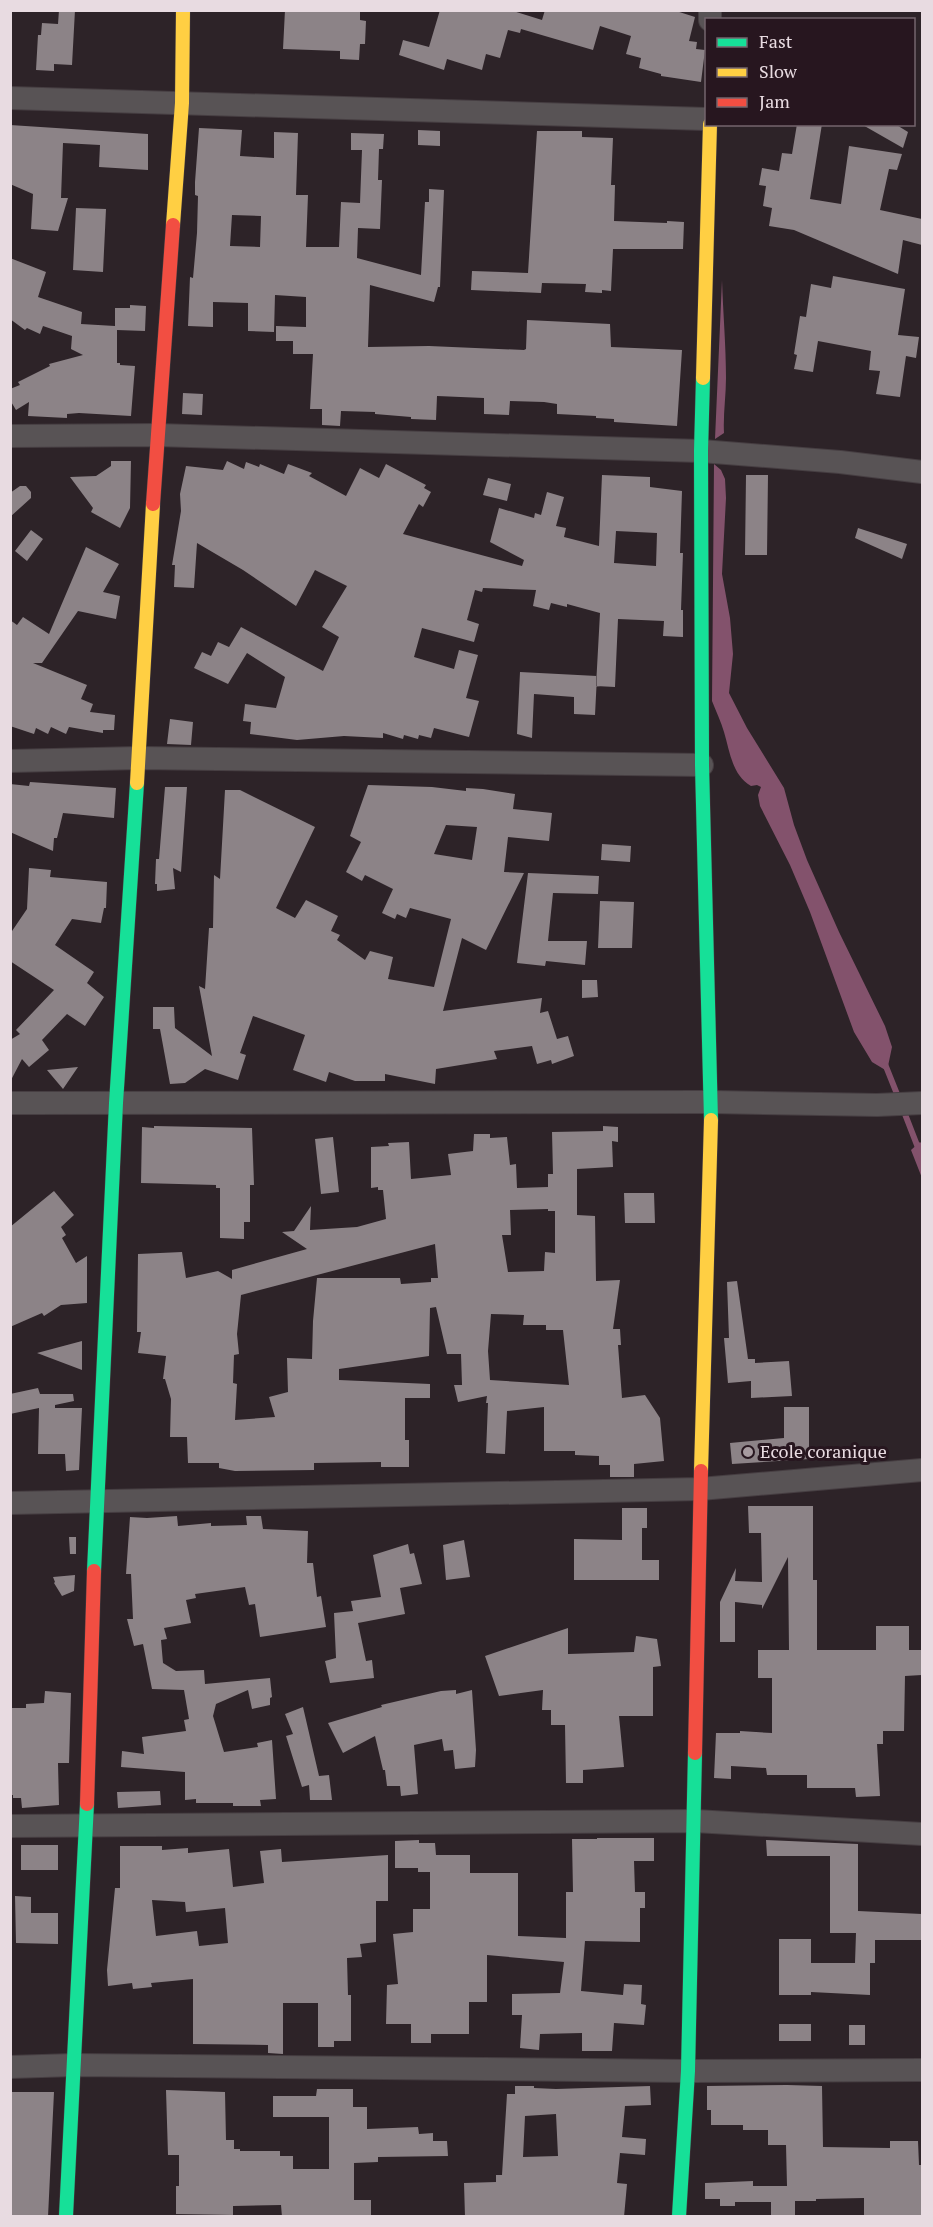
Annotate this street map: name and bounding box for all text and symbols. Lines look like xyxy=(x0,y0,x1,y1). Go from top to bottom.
legend xyxy=(705,18,915,126)
text: Fast xyxy=(759,29,793,53)
text: Slow xyxy=(759,59,798,83)
text: Jam xyxy=(759,89,790,113)
place label: Ecole coranique xyxy=(760,1439,887,1463)
marker: Ecole coranique xyxy=(741,1445,755,1459)

